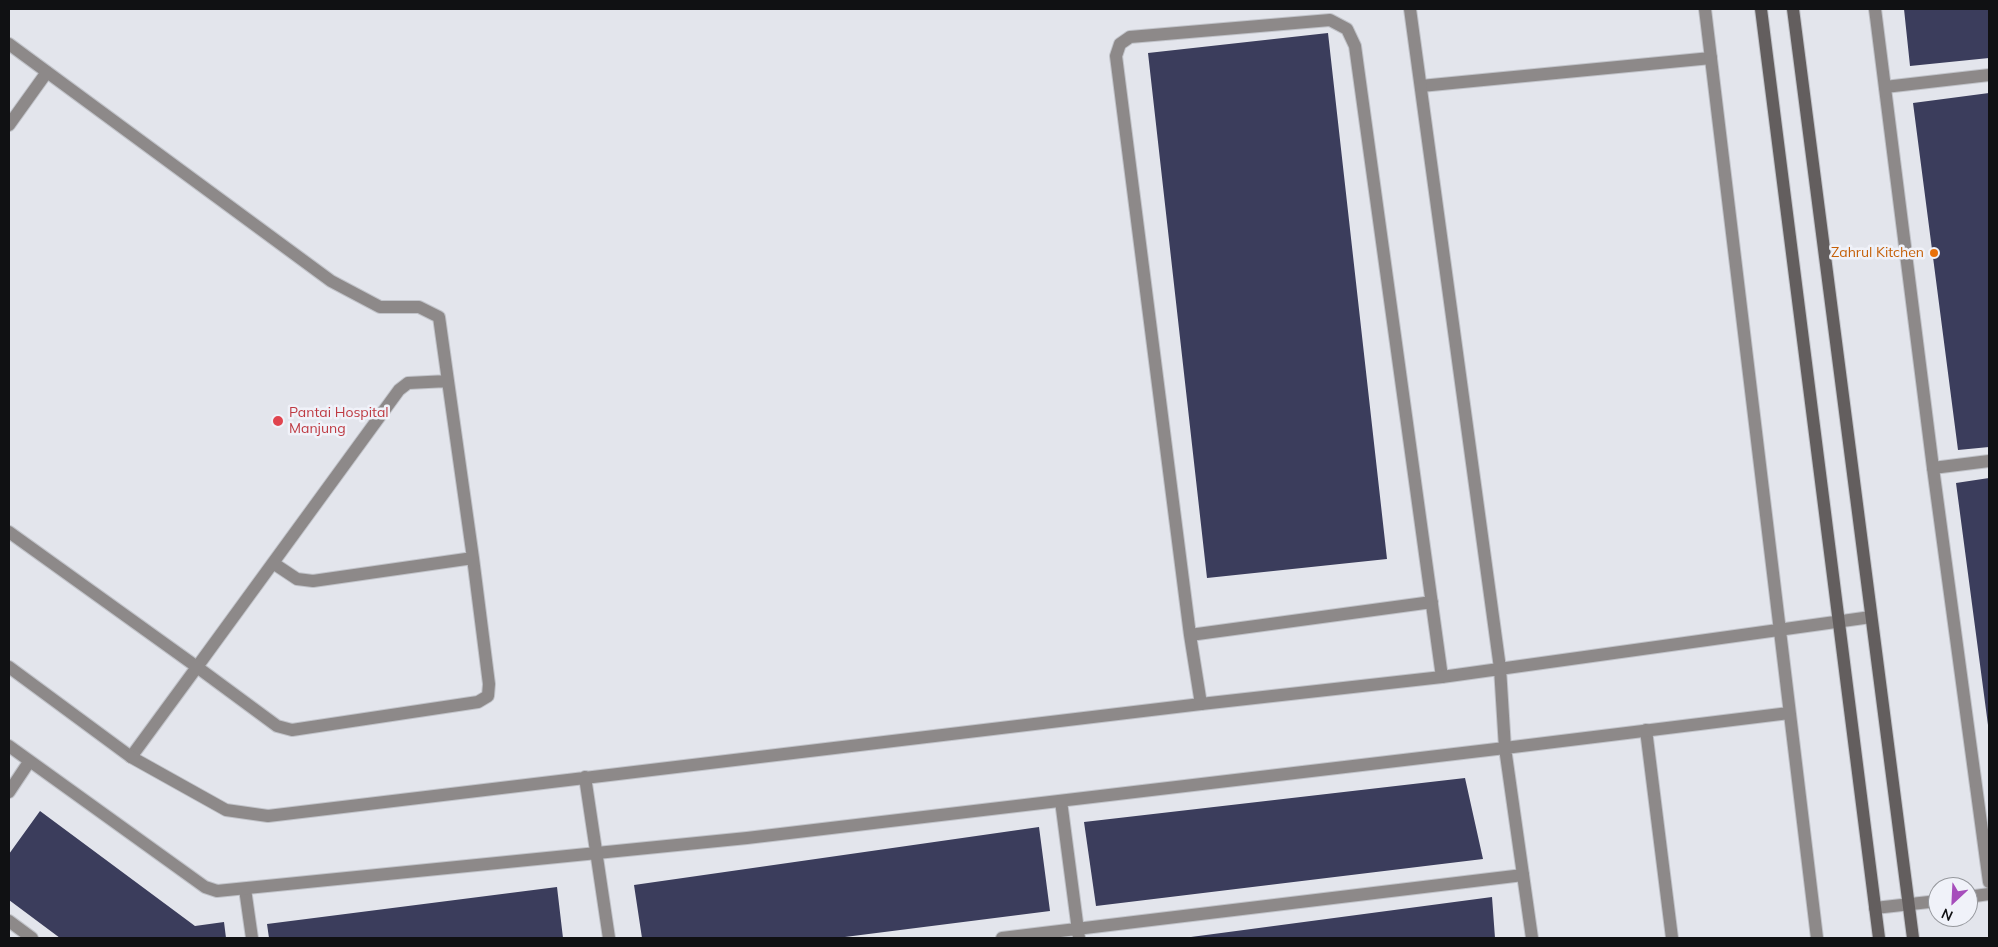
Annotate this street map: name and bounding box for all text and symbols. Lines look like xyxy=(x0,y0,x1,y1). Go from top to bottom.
place label: Zahrul Kitchen xyxy=(1831,245,1924,261)
marker: Zahrul Kitchen xyxy=(1928,247,1940,259)
place label: Pantai Hospital Manjung xyxy=(289,405,389,438)
marker: Pantai Hospital Manjung xyxy=(271,414,285,428)
north arrow xyxy=(1928,877,1978,927)
text: N xyxy=(1938,904,1956,925)

